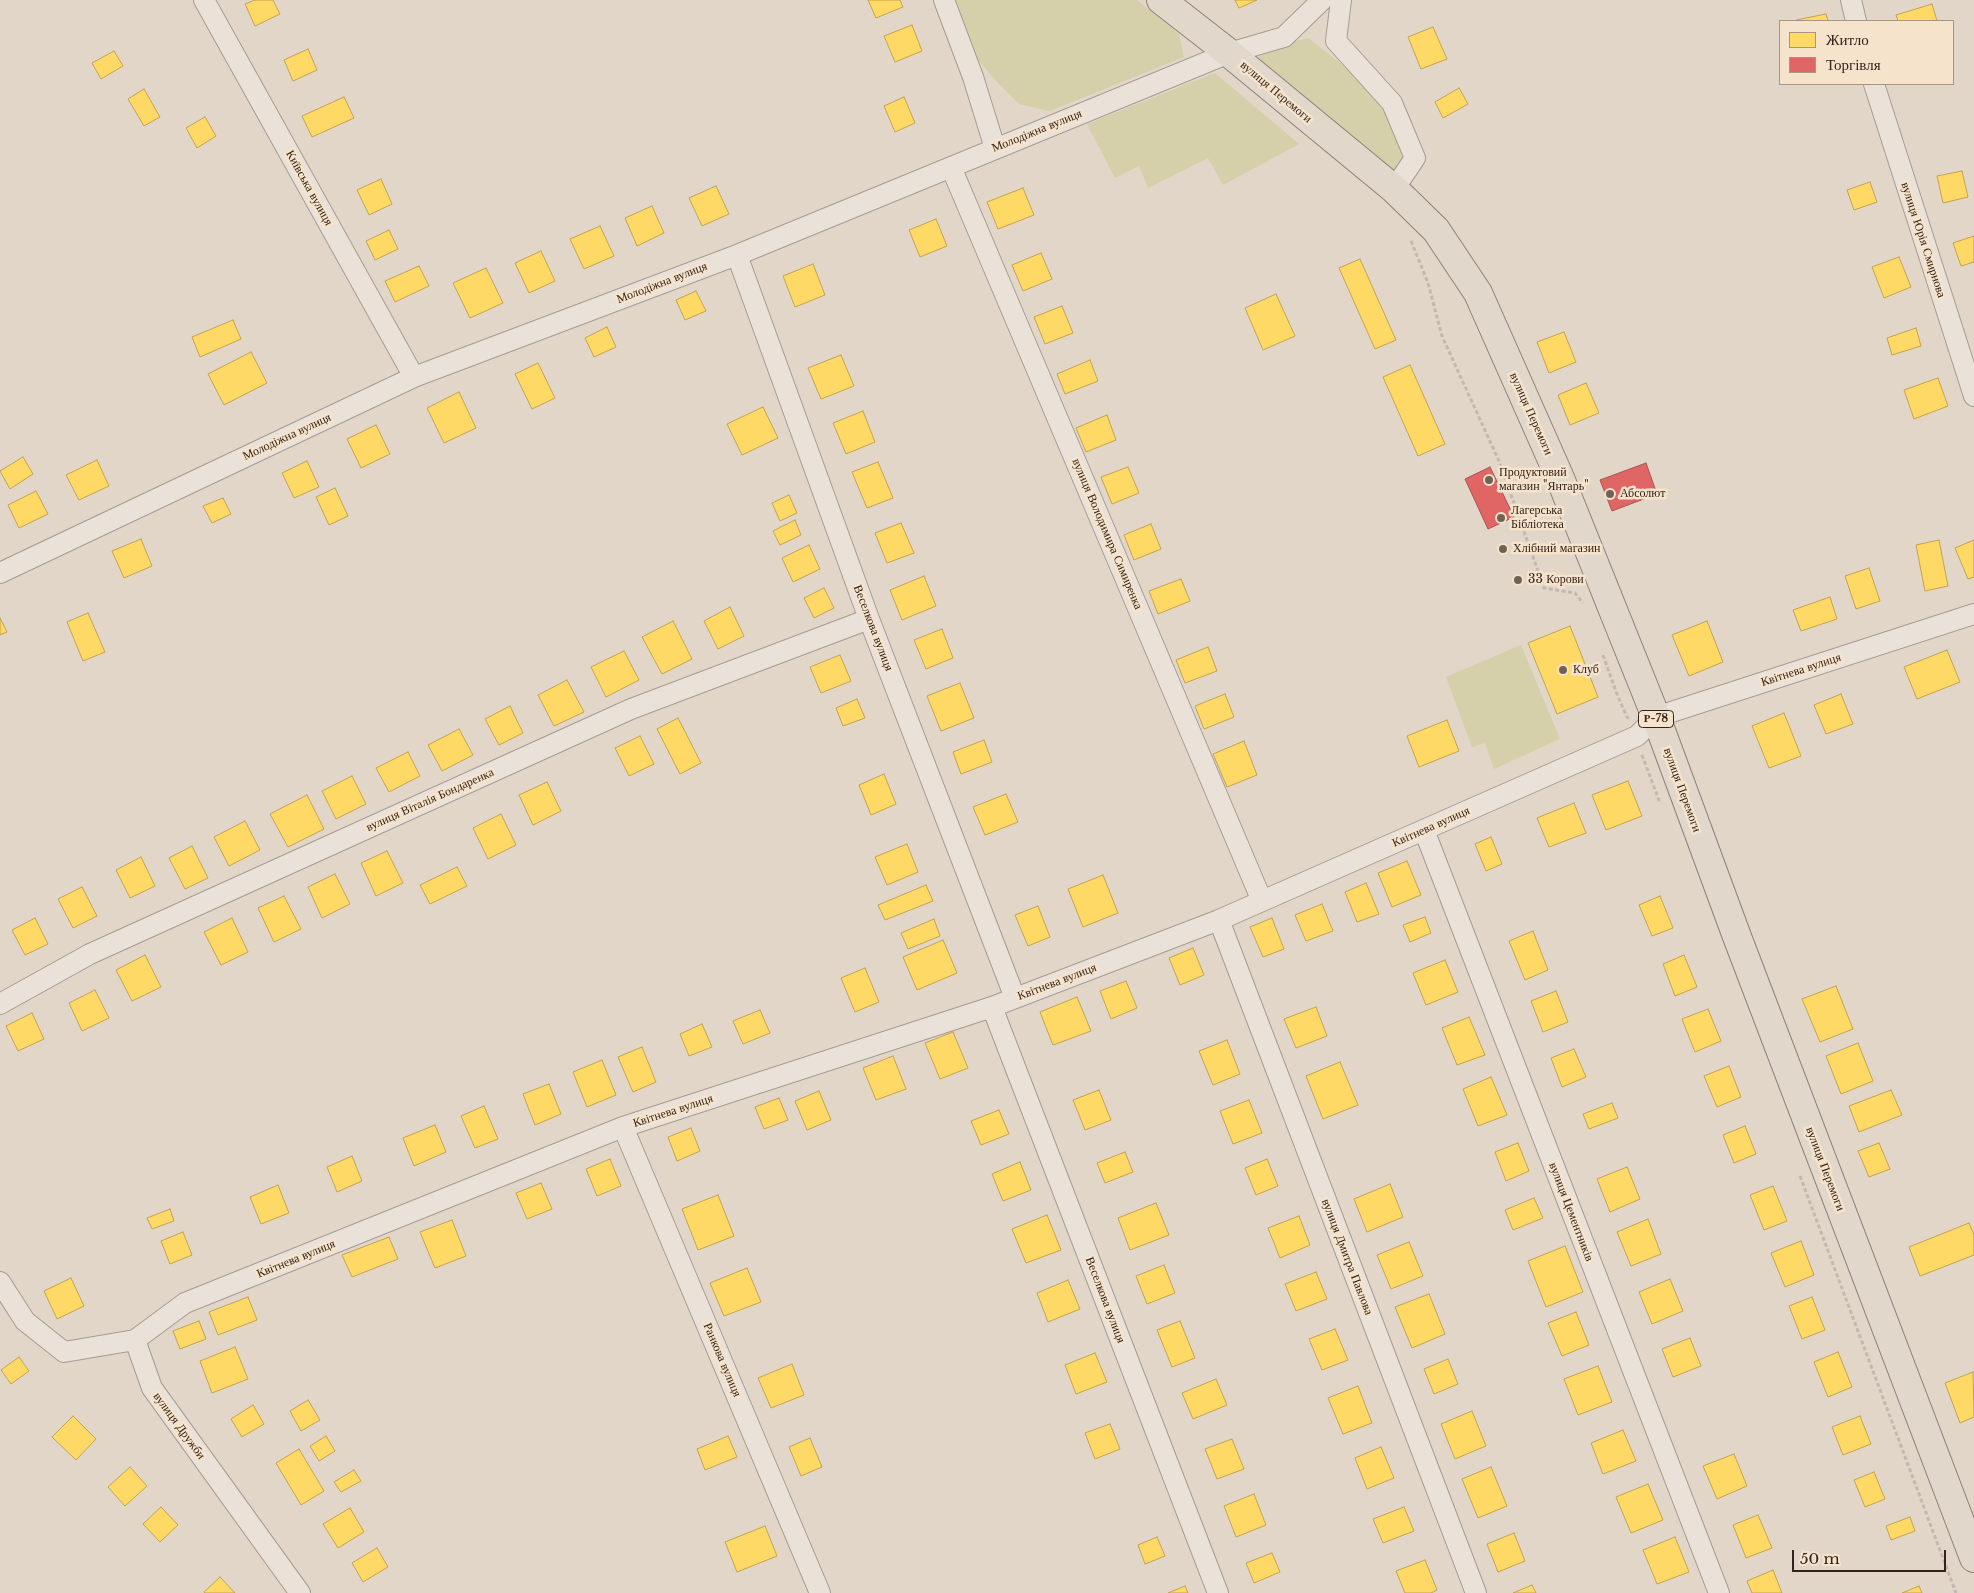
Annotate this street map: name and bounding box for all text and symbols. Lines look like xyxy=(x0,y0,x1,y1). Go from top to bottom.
legend xyxy=(1779,20,1954,85)
text: Житло xyxy=(1826,30,1869,49)
text: Торгівля xyxy=(1826,55,1881,74)
street label: вулиця Перемоги xyxy=(1237,58,1315,126)
street label: Молодіжна вулиця xyxy=(990,106,1084,156)
street label: Київська вулиця xyxy=(282,148,336,228)
street label: вулиця Юрія Смирнова xyxy=(1898,181,1948,299)
street label: Молодіжна вулиця xyxy=(615,259,709,307)
street label: вулиця Перемоги xyxy=(1506,371,1556,457)
street label: Молодіжна вулиця xyxy=(241,410,333,464)
street label: вулиця Володимира Симиренка xyxy=(1069,456,1145,612)
place label: Продуктовий магазин "Янтарь" xyxy=(1499,466,1589,494)
marker: Продуктовий магазин "Янтарь" xyxy=(1483,474,1495,486)
place label: Абсолют xyxy=(1620,487,1665,501)
marker: Абсолют xyxy=(1604,488,1616,500)
place label: Лагерська Бібліотека xyxy=(1511,504,1564,532)
marker: Лагерська Бібліотека xyxy=(1495,512,1507,524)
place label: Хлібний магазин xyxy=(1513,542,1600,556)
marker: Хлібний магазин xyxy=(1497,543,1509,555)
place label: 33 Корови xyxy=(1528,573,1584,587)
marker: 33 Корови xyxy=(1512,574,1524,586)
street label: Веселкова вулиця xyxy=(850,583,896,673)
street label: Квітнева вулиця xyxy=(1759,650,1843,690)
place label: Клуб xyxy=(1573,663,1599,677)
marker: Клуб xyxy=(1557,664,1569,676)
road number: Р-78 xyxy=(1638,711,1674,728)
street label: вулиця Перемоги xyxy=(1660,746,1704,834)
street label: вулиця Віталія Бондаренка xyxy=(364,765,496,835)
street label: Квітнева вулиця xyxy=(1390,803,1472,851)
street label: Квітнева вулиця xyxy=(1016,960,1098,1004)
street label: Квітнева вулиця xyxy=(631,1091,715,1131)
street label: вулиця Перемоги xyxy=(1802,1125,1848,1213)
street label: вулиця Цементників xyxy=(1546,1161,1596,1263)
street label: вулиця Дмитра Павлова xyxy=(1318,1197,1376,1317)
street label: Квітнева вулиця xyxy=(255,1237,337,1281)
street label: Веселкова вулиця xyxy=(1082,1255,1128,1345)
street label: Ранкова вулиця xyxy=(700,1321,744,1399)
street label: вулиця Дружби xyxy=(150,1390,208,1462)
scale bar xyxy=(1794,1540,1948,1572)
text: 50 m xyxy=(1800,1549,1840,1568)

